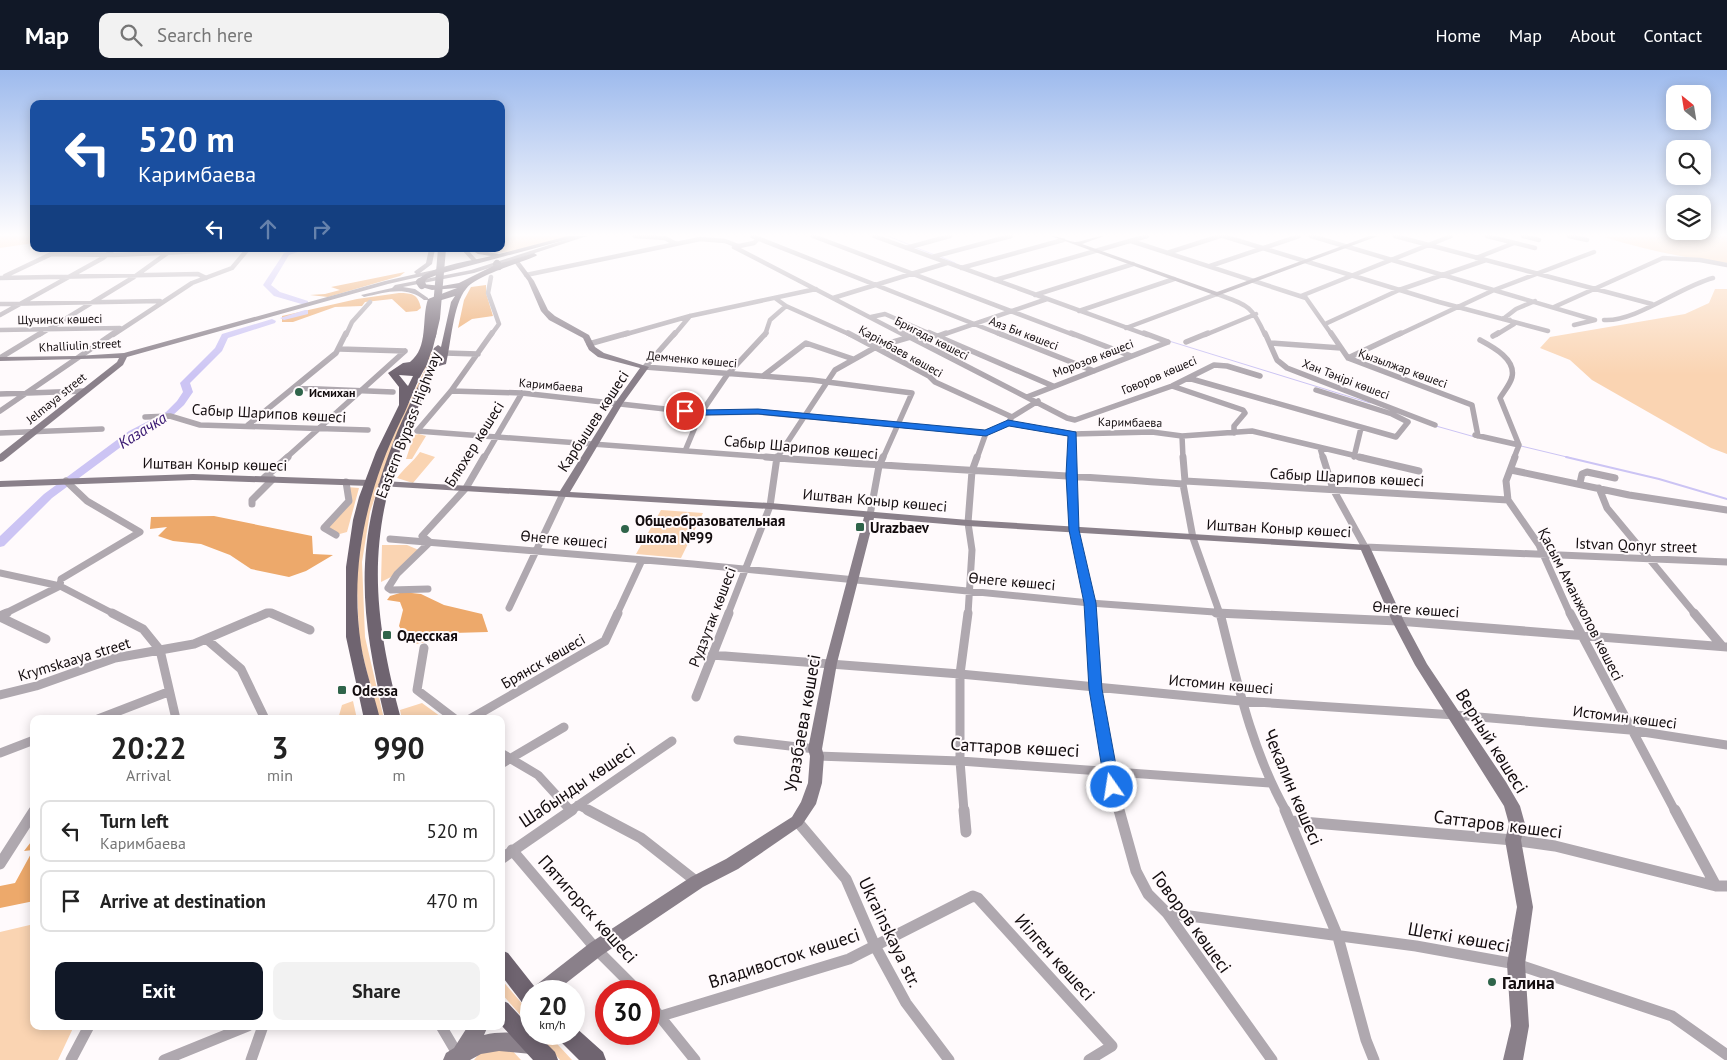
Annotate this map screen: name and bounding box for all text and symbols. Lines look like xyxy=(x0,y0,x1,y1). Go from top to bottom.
search box xyxy=(99,13,449,58)
text: Map xyxy=(25,20,69,51)
icon: search xyxy=(117,21,145,49)
text: Search here xyxy=(157,23,253,47)
text: Home xyxy=(1435,24,1481,47)
text: Map xyxy=(1509,24,1542,47)
text: About xyxy=(1570,24,1616,47)
text: Contact xyxy=(1644,24,1702,47)
north arrow xyxy=(1666,85,1711,130)
map controls xyxy=(1666,85,1711,240)
text: 520 m xyxy=(138,116,235,162)
icon: left xyxy=(55,120,120,185)
button: search xyxy=(1666,140,1711,185)
text: Каримбаева xyxy=(138,160,256,188)
button: layers xyxy=(1666,195,1711,240)
icon: left xyxy=(201,215,229,243)
icon: ahead xyxy=(254,215,282,243)
icon: right xyxy=(307,215,335,243)
street label: Щучинск көшесі xyxy=(17,311,103,327)
street label: Бригада көшесі xyxy=(892,313,972,363)
street label: Аяз Би көшесі xyxy=(987,313,1061,353)
street label: Қарімбаев көшесі xyxy=(856,322,946,380)
street label: Khalliulin street xyxy=(38,335,122,355)
street label: Морозов көшесі xyxy=(1051,336,1135,380)
street label: Қызылжар көшесі xyxy=(1356,345,1450,391)
street label: Демченко көшесі xyxy=(646,348,738,370)
street label: Eastern Bypass Highway xyxy=(371,349,445,501)
street label: Говоров көшесі xyxy=(1119,352,1199,398)
street label: Хан Тәңірі көшесі xyxy=(1300,355,1392,403)
street label: Карбышев көшесі xyxy=(553,367,633,475)
street label: Jelmaya street xyxy=(22,369,89,427)
street label: Каримбаева xyxy=(518,375,584,395)
place label: Исмихан xyxy=(309,385,355,400)
marker: Исмихан xyxy=(293,386,305,398)
pin xyxy=(664,390,706,432)
icon: arrive xyxy=(671,397,699,425)
street label: Блюхер көшесі xyxy=(440,398,508,490)
street label: Сабыр Шарипов көшесі xyxy=(191,399,347,427)
water label: Казачка xyxy=(114,407,170,453)
street label: Каримбаева xyxy=(1098,414,1162,430)
street label: Сабыр Шарипов көшесі xyxy=(723,431,879,463)
street label: Иштван Коныр көшесі xyxy=(142,453,288,475)
street label: Сабыр Шарипов көшесі xyxy=(1269,463,1425,491)
street label: Иштван Коныр көшесі xyxy=(802,484,948,516)
place label: Общеобразовательная школа №99 xyxy=(635,511,785,547)
street label: Иштван Коныр көшесі xyxy=(1206,515,1352,541)
place label: Urazbaev xyxy=(870,518,930,537)
marker: Urazbaev xyxy=(854,521,866,533)
marker: Общеобразовательная школа №99 xyxy=(619,523,631,535)
street label: Қасым Аманжолов көшесі xyxy=(1534,524,1628,684)
street label: Өнеге көшесі xyxy=(520,526,608,552)
street label: Istvan Qonyr street xyxy=(1575,533,1697,557)
street label: Рудзутак көшесі xyxy=(684,564,740,670)
street label: Өнеге көшесі xyxy=(968,568,1056,594)
street label: Өнеге көшесі xyxy=(1372,596,1460,622)
place label: Одесская xyxy=(397,626,458,645)
marker: Одесская xyxy=(381,629,393,641)
street label: Брянск көшесі xyxy=(498,629,588,693)
street label: Krymskaaya street xyxy=(16,633,132,685)
street label: Уразбаева көшесі xyxy=(779,652,825,794)
street label: Истомин көшесі xyxy=(1168,670,1274,698)
place label: Odessa xyxy=(352,681,398,700)
marker: Odessa xyxy=(336,684,348,696)
street label: Верный көшесі xyxy=(1451,685,1533,797)
street label: Истомин көшесі xyxy=(1572,701,1678,733)
street label: Чекалин көшесі xyxy=(1258,725,1328,849)
text: 20:22 xyxy=(110,728,187,767)
text: 3 xyxy=(272,728,289,767)
text: 990 xyxy=(373,728,425,767)
street label: Саттаров көшесі xyxy=(950,732,1080,762)
street label: Шабынды көшесі xyxy=(514,738,640,832)
position arrow xyxy=(1085,760,1137,812)
text: Arrival xyxy=(126,765,171,785)
text: min xyxy=(267,765,293,785)
text: m xyxy=(393,765,406,785)
street label: Саттаров көшесі xyxy=(1432,805,1564,843)
text: Turn left xyxy=(100,809,169,833)
icon: left xyxy=(57,817,85,845)
text: 520 m xyxy=(426,819,478,843)
text: Каримбаева xyxy=(100,833,186,853)
street label: Пятигорск көшесі xyxy=(533,850,643,968)
street label: Говоров көшесі xyxy=(1147,866,1237,978)
street label: Ukrainskaya str. xyxy=(853,873,927,991)
icon: arrive xyxy=(57,887,85,915)
text: Arrive at destination xyxy=(100,889,266,913)
text: 470 m xyxy=(426,889,478,913)
street label: Иілген көшесі xyxy=(1010,909,1100,1005)
street label: Шеткі көшесі xyxy=(1406,917,1512,957)
street label: Владивосток көшесі xyxy=(705,923,863,993)
button: Exit xyxy=(55,962,263,1020)
button: Share xyxy=(273,962,480,1020)
place label: Галина xyxy=(1502,971,1555,994)
marker: Галина xyxy=(1486,976,1498,988)
speed limit sign: 30 xyxy=(595,980,660,1045)
text: 20 xyxy=(538,990,567,1022)
text: km/h xyxy=(539,1017,566,1032)

